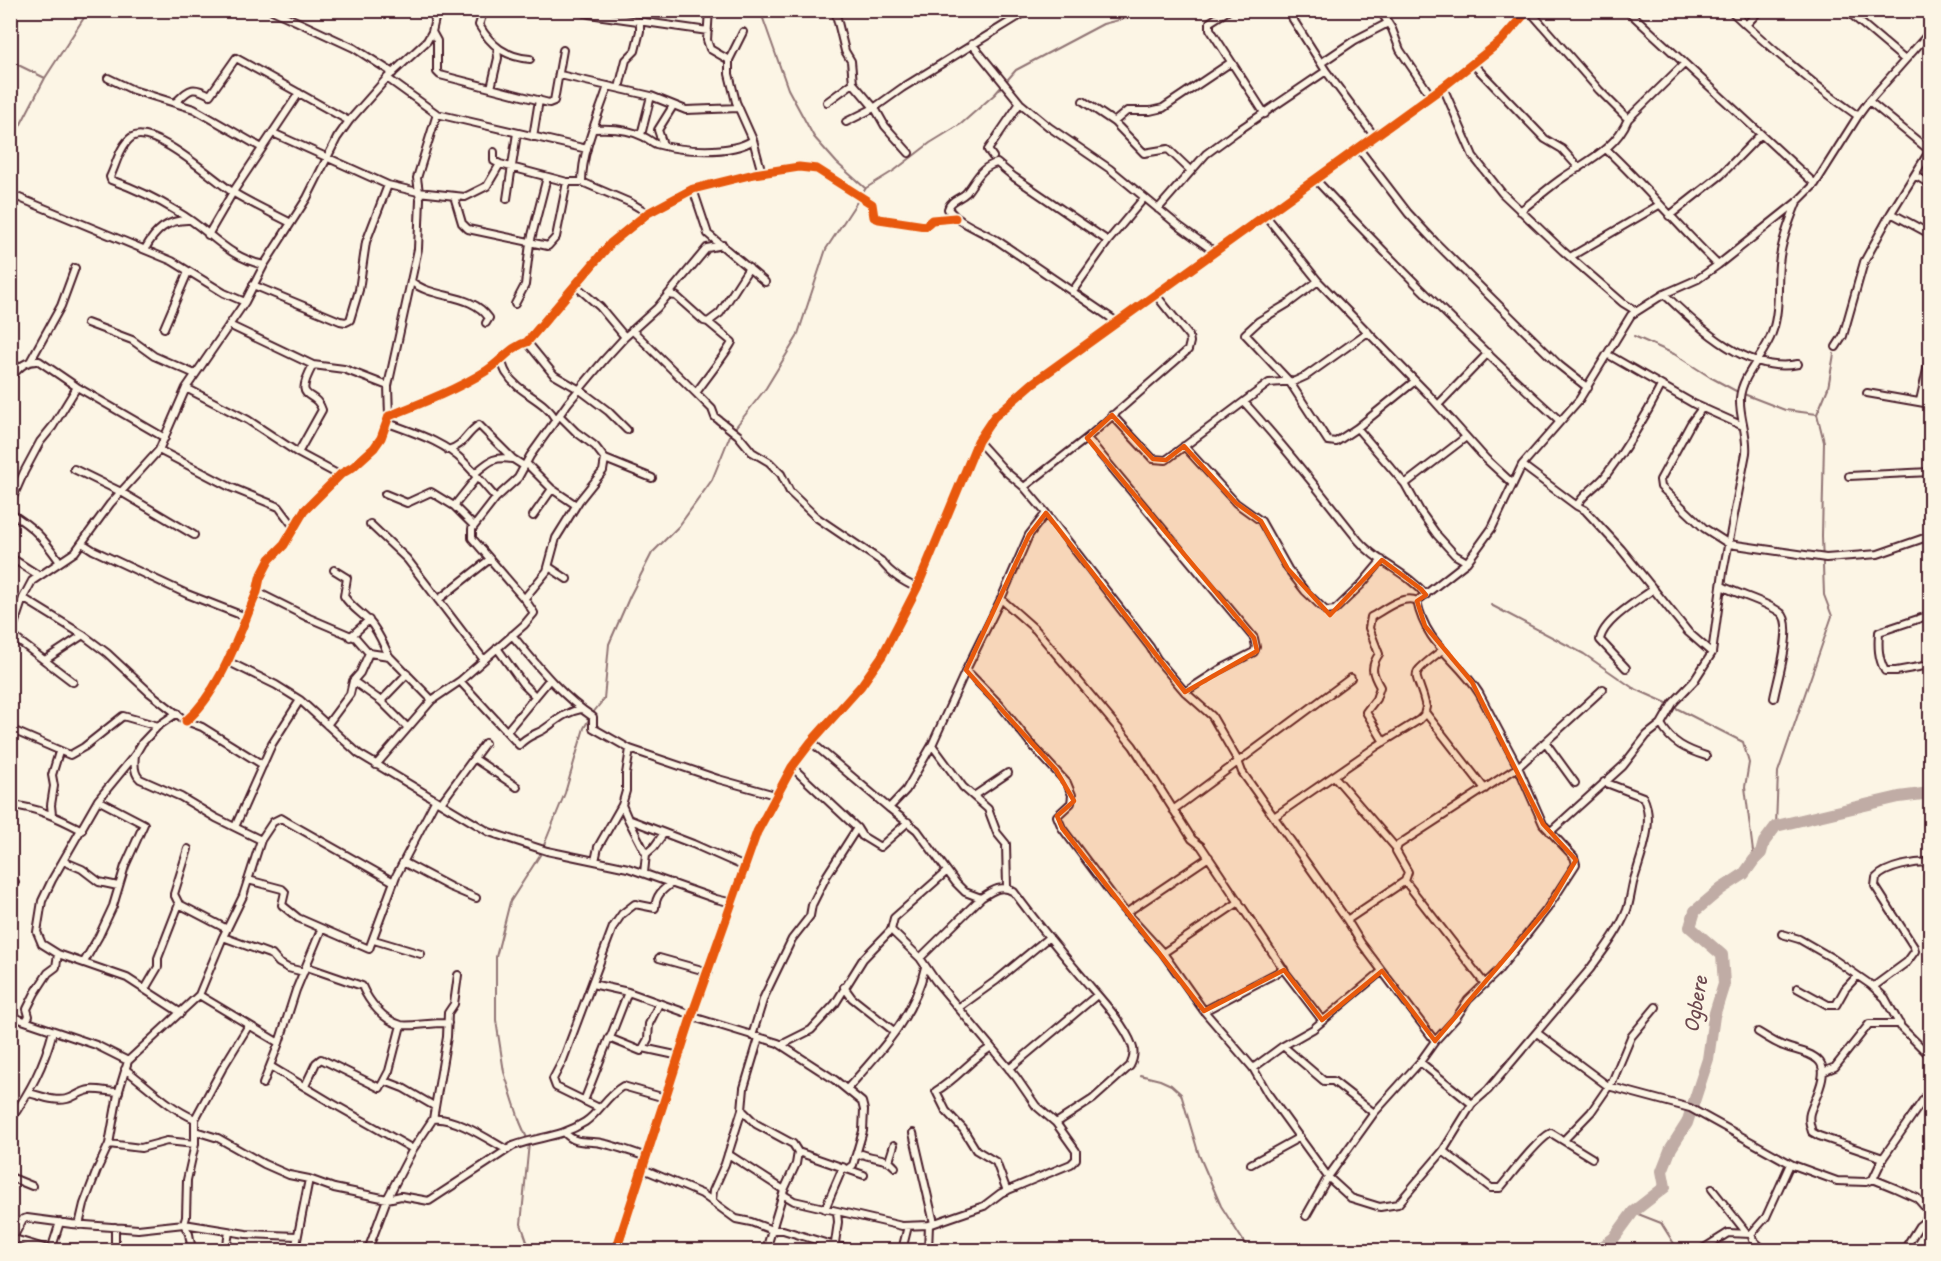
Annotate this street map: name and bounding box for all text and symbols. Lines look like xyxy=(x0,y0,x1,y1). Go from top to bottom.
water label: Ogbere xyxy=(1675,972,1715,1035)

